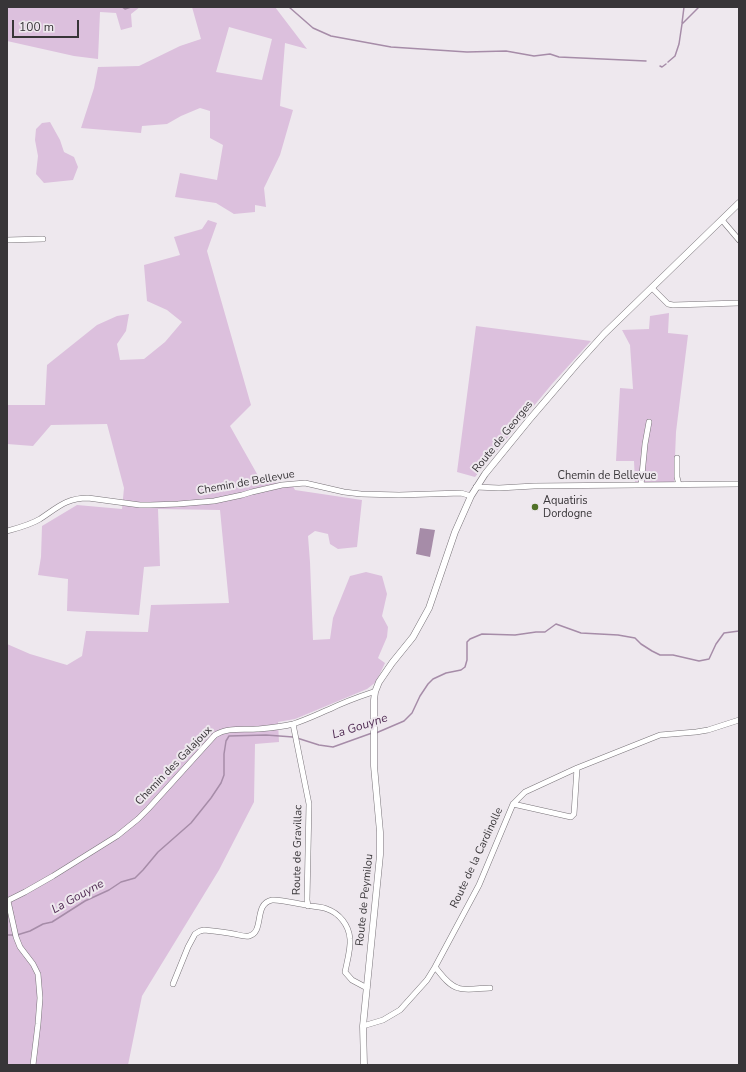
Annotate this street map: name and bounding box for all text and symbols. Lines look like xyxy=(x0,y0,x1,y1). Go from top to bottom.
scale bar xyxy=(14,12,81,38)
text: 100 m xyxy=(19,19,54,35)
street label: Route de Georges xyxy=(470,398,536,476)
street label: Chemin de Bellevue xyxy=(196,468,296,498)
street label: Chemin de Bellevue xyxy=(558,469,656,483)
place label: Aquatiris Dordogne xyxy=(543,494,592,520)
marker: Aquatiris Dordogne xyxy=(530,502,540,512)
water label: La Gouyne xyxy=(330,711,390,743)
street label: Chemin des Galajoux xyxy=(133,724,215,808)
street label: Route de Gravillac xyxy=(291,805,305,895)
street label: Route de la Cardinolle xyxy=(448,806,506,910)
street label: Route de Peymilou xyxy=(354,853,376,947)
water label: La Gouyne xyxy=(49,877,107,917)

